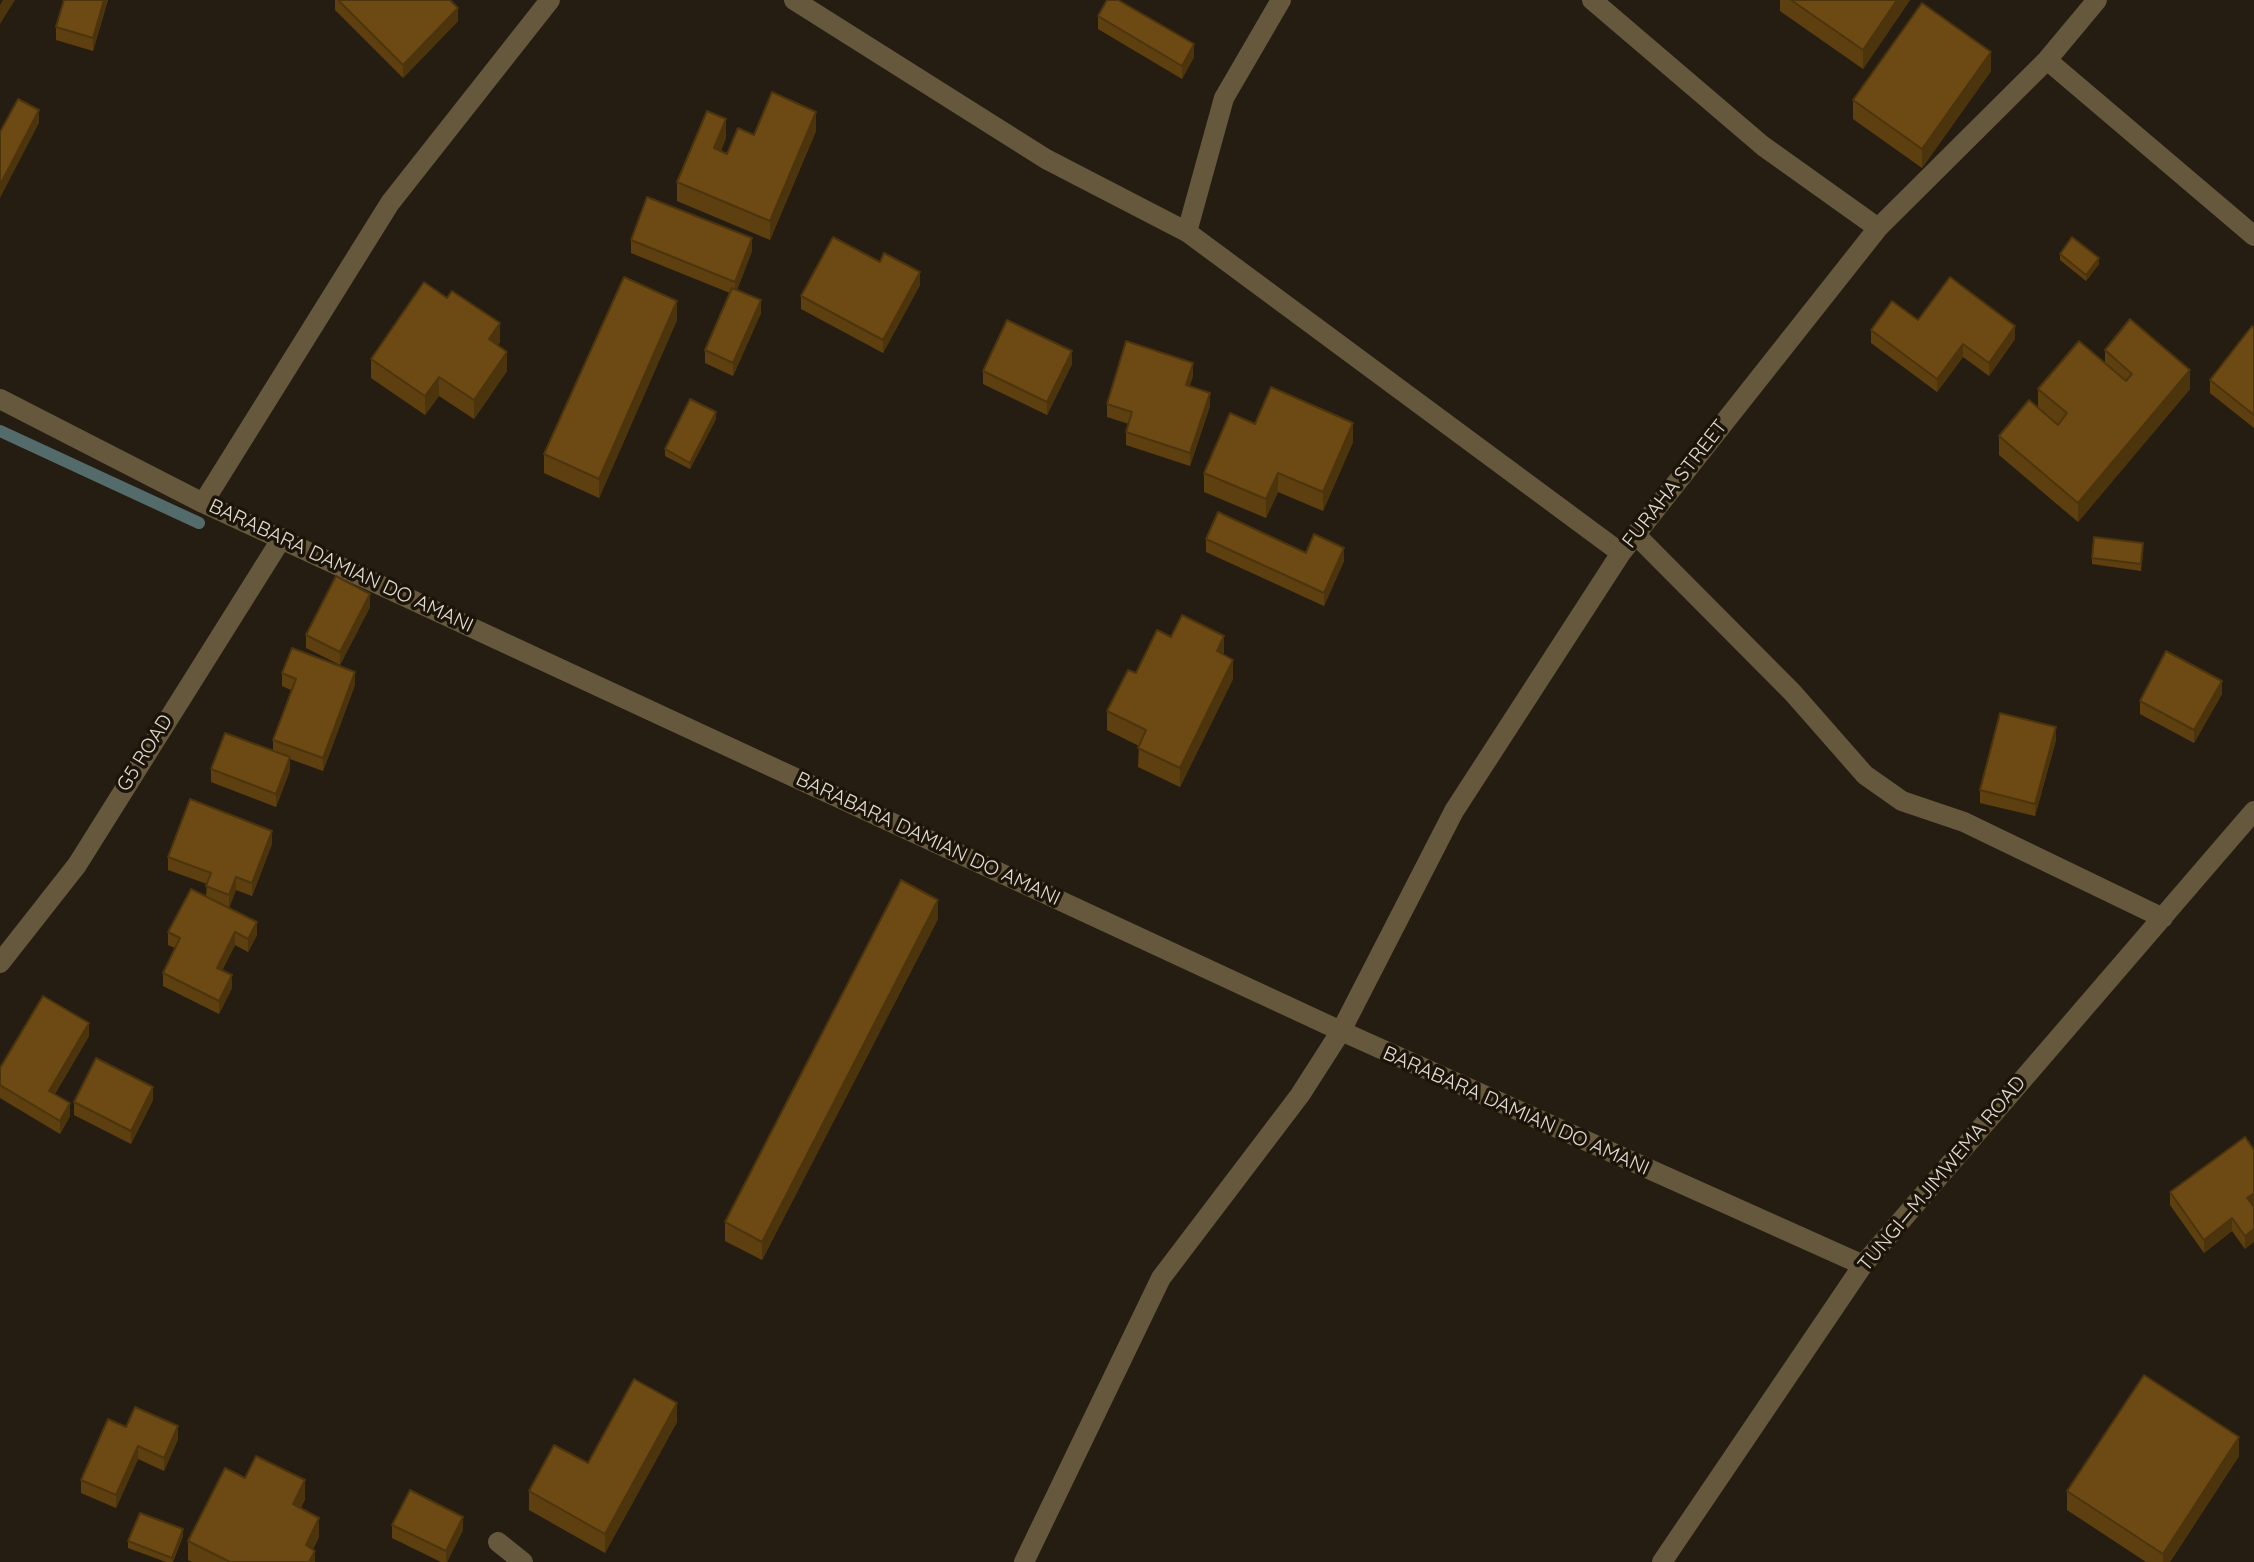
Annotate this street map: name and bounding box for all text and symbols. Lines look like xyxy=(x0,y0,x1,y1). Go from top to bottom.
street label: FURAHA STREET xyxy=(1617,415,1733,553)
street label: BARABARA DAMIAN DO AMANI xyxy=(205,494,477,638)
street label: G5 ROAD xyxy=(112,710,178,796)
street label: BARABARA DAMIAN DO AMANI xyxy=(792,767,1064,911)
street label: BARABARA DAMIAN DO AMANI xyxy=(1379,1041,1653,1181)
street label: TUNGI—MJIMWEMA ROAD xyxy=(1853,1072,2031,1276)

